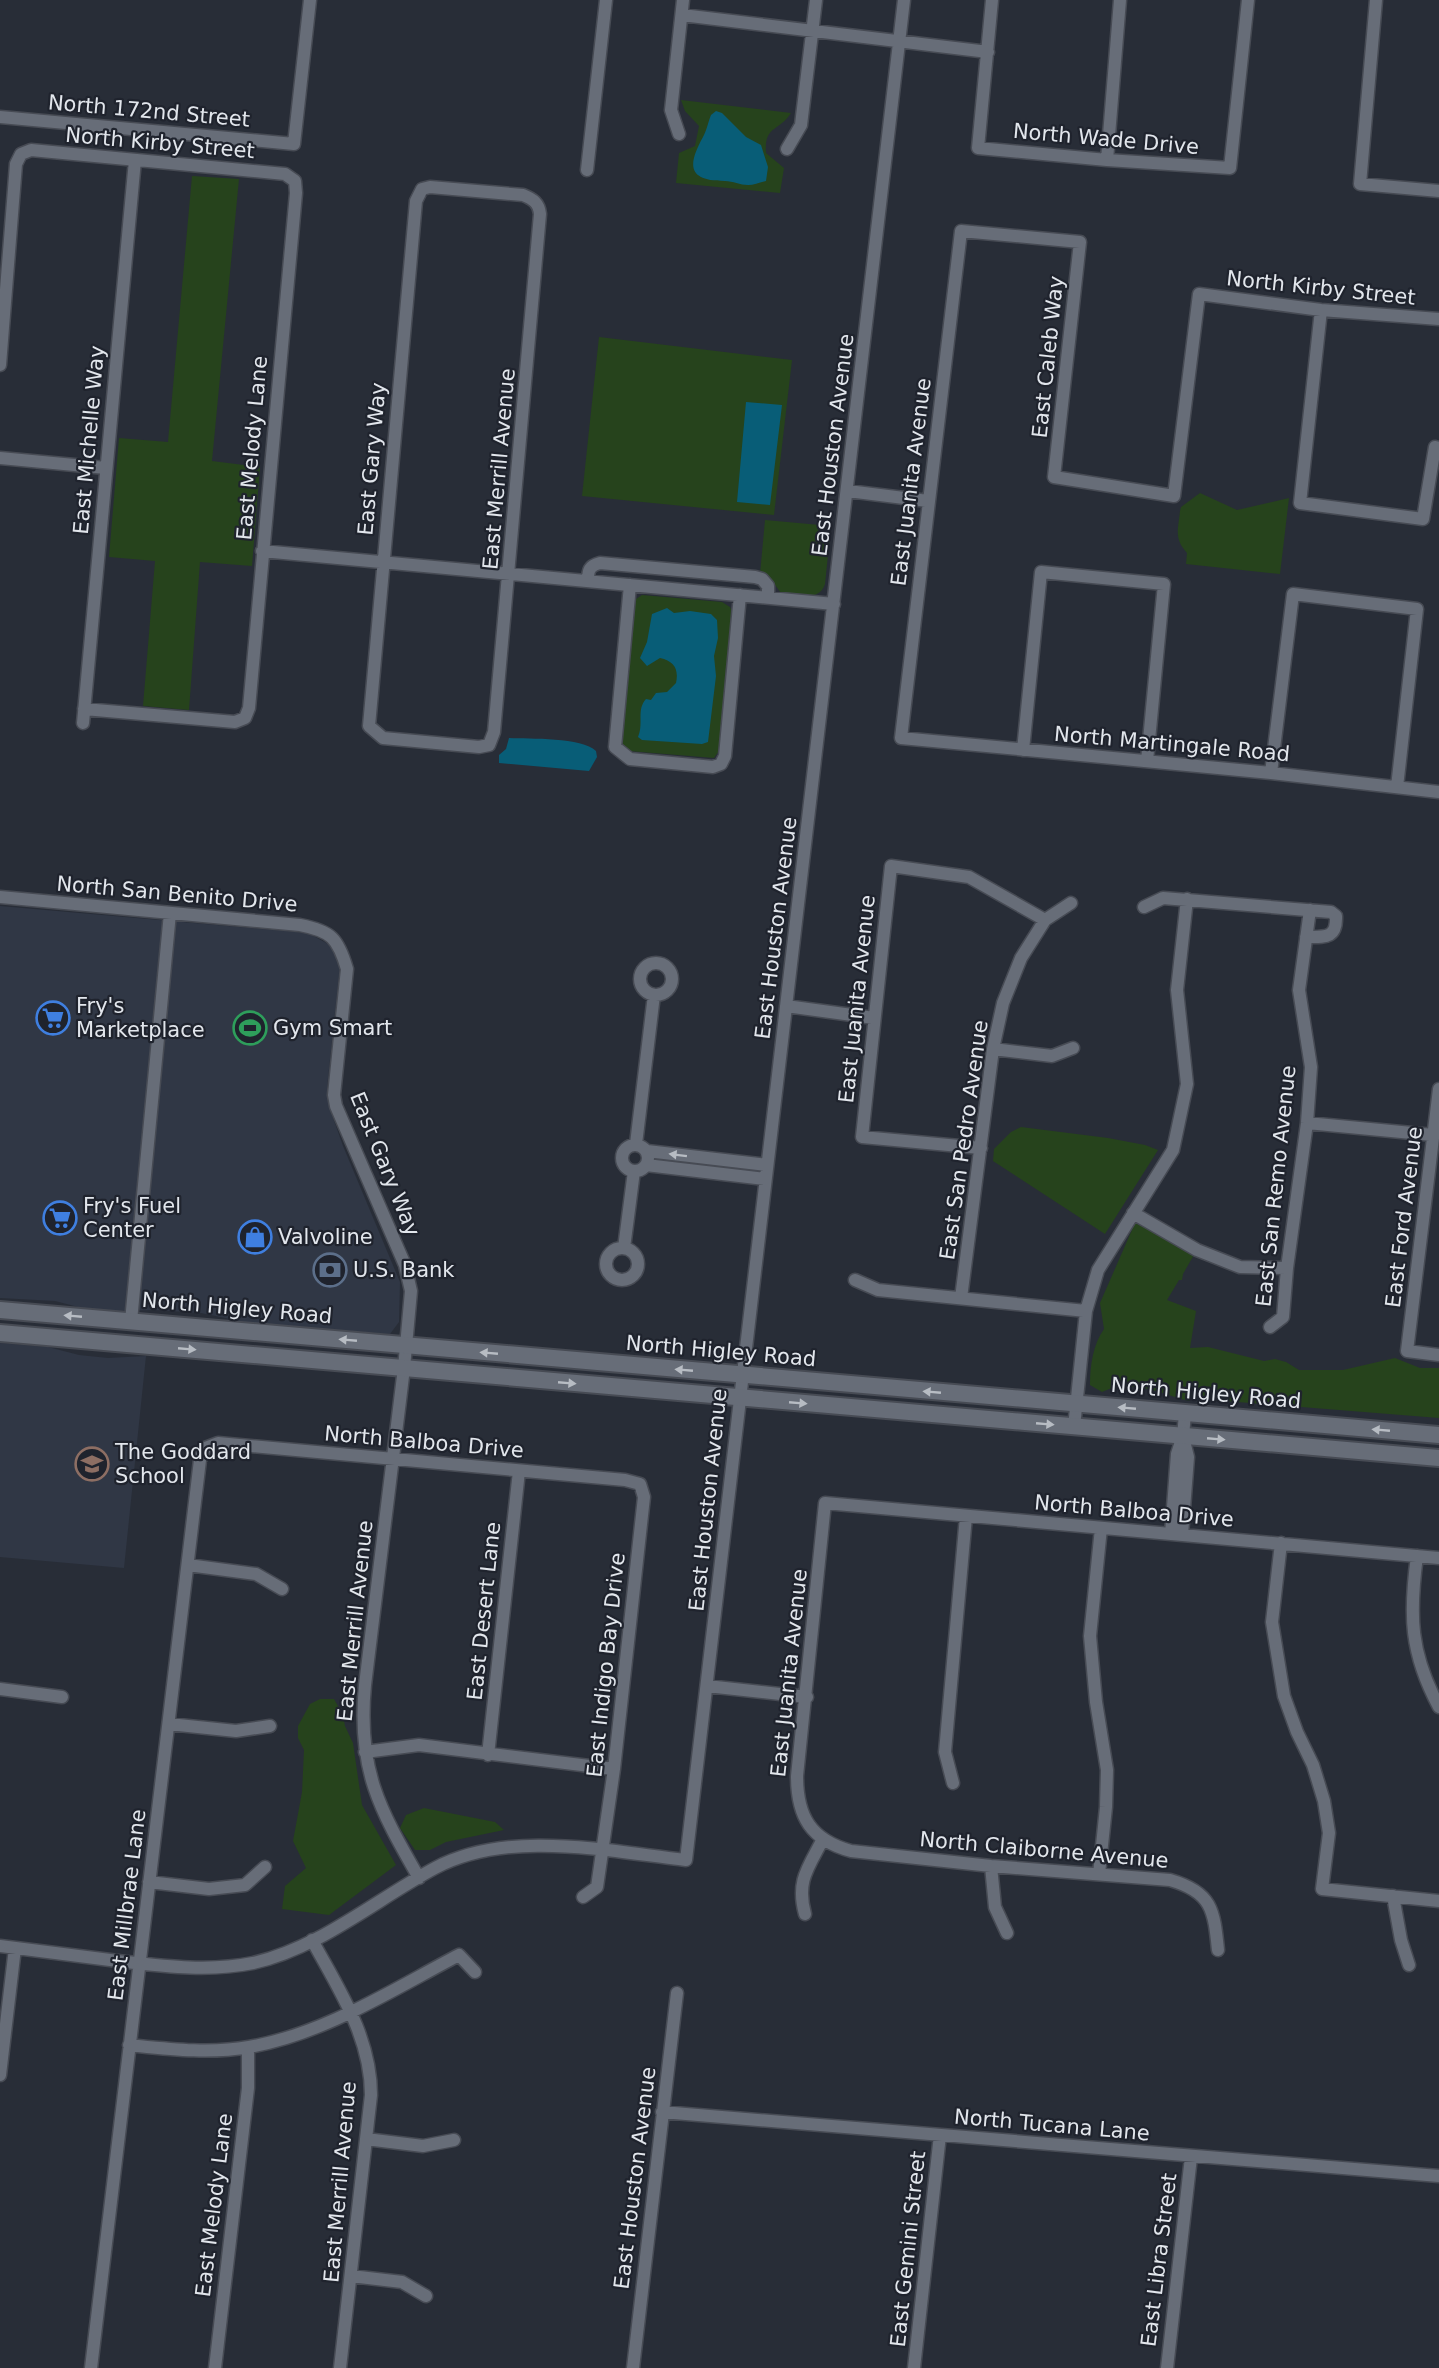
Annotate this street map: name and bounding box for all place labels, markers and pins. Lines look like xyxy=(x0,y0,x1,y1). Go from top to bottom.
place label: Fry's Marketplace xyxy=(76,994,205,1042)
supermarket icon: Fry's Marketplace xyxy=(35,1000,71,1036)
sports icon: Gym Smart xyxy=(232,1010,268,1046)
place label: Gym Smart xyxy=(273,1016,392,1040)
place label: Fry's Fuel Center xyxy=(83,1194,181,1242)
supermarket icon: Fry's Fuel Center xyxy=(42,1200,78,1236)
shop icon: Valvoline xyxy=(237,1219,273,1255)
place label: Valvoline xyxy=(278,1225,373,1249)
bank icon: U.S. Bank xyxy=(312,1252,348,1288)
place label: U.S. Bank xyxy=(353,1258,455,1282)
place label: The Goddard School xyxy=(114,1440,251,1488)
school or university icon: The Goddard School xyxy=(74,1446,110,1482)

